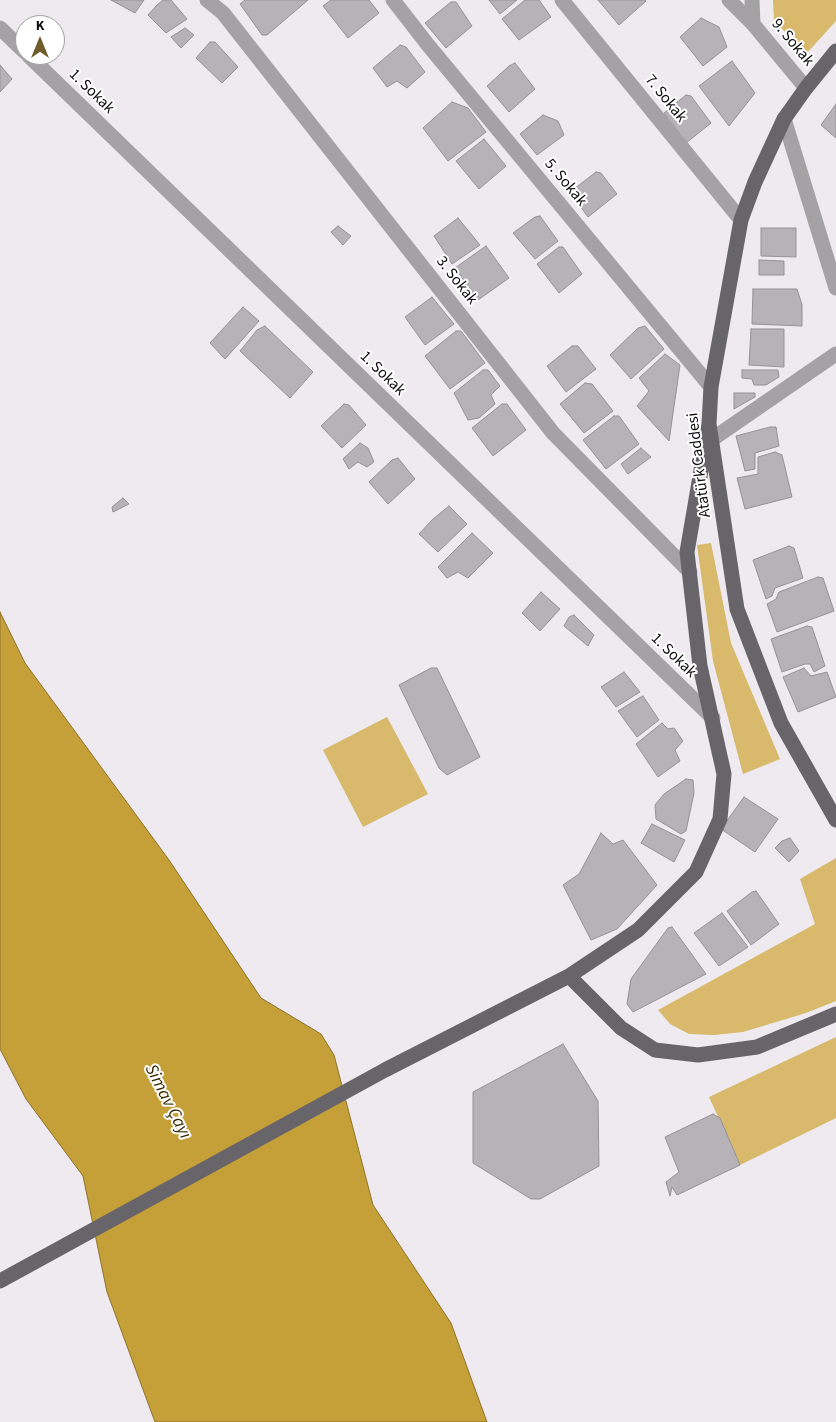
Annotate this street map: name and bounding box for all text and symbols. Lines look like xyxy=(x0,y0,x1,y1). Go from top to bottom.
north arrow xyxy=(15,15,65,65)
street label: 9. Sokak xyxy=(767,15,817,71)
text: K xyxy=(36,16,44,36)
street label: 1. Sokak xyxy=(64,66,118,118)
street label: 7. Sokak xyxy=(640,71,690,127)
street label: 5. Sokak xyxy=(540,155,590,211)
street label: 3. Sokak xyxy=(431,253,481,309)
street label: 1. Sokak xyxy=(355,348,409,400)
street label: Atatürk Caddesi xyxy=(684,411,716,519)
street label: 1. Sokak xyxy=(646,630,700,682)
water label: Simav Çayı xyxy=(139,1061,195,1143)

